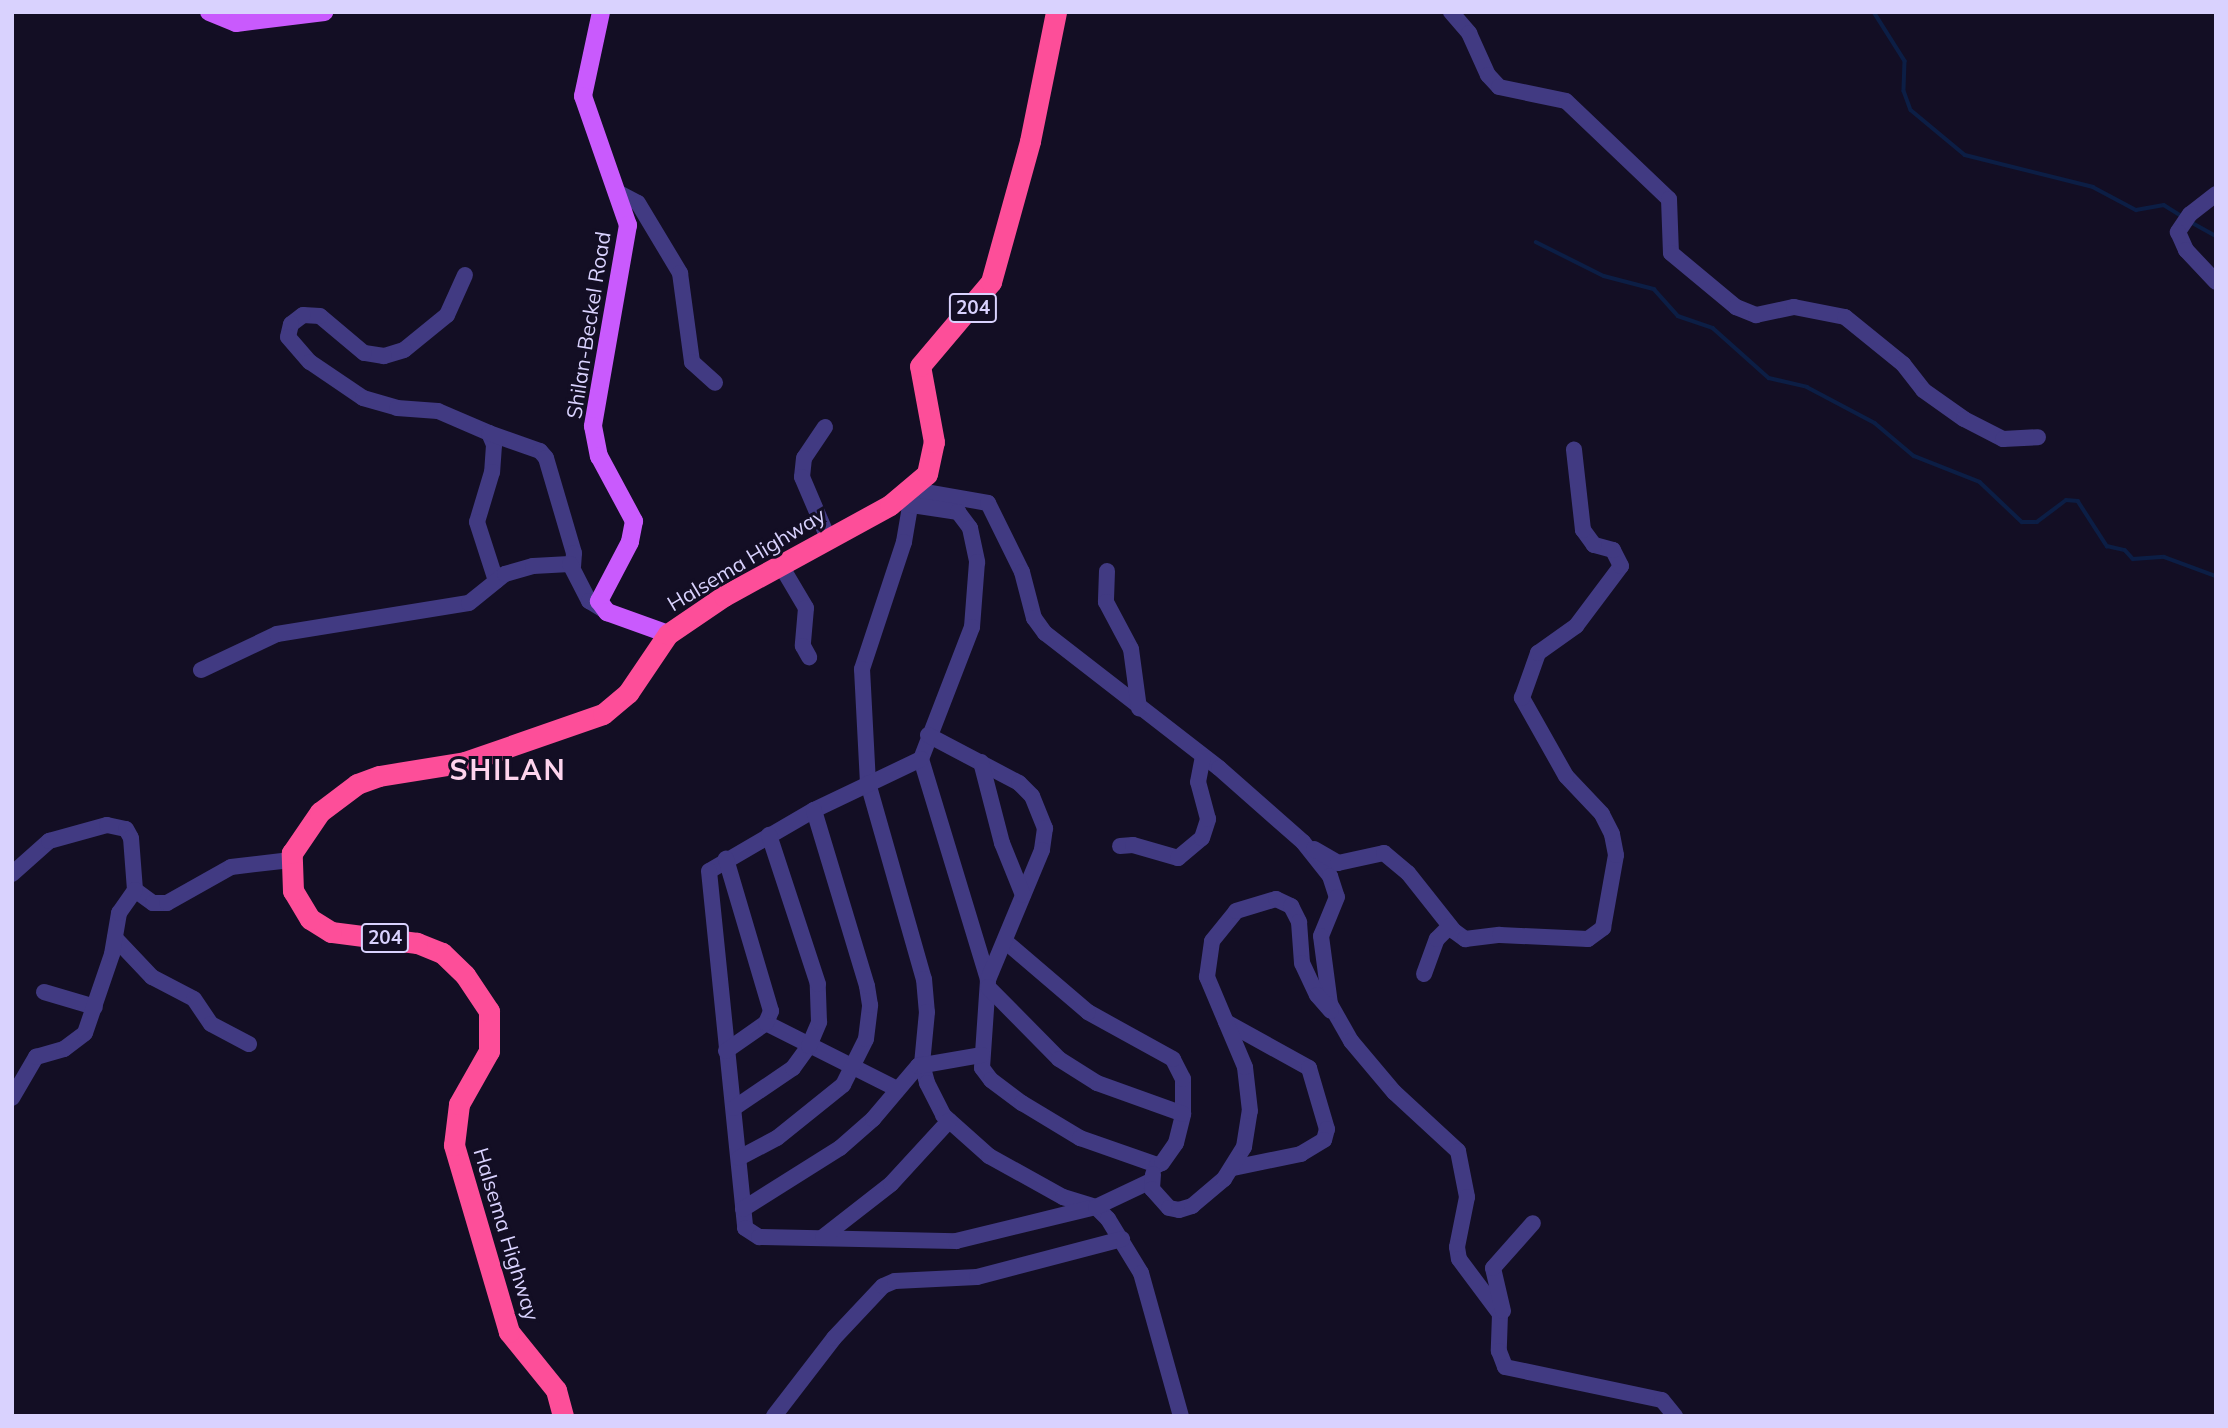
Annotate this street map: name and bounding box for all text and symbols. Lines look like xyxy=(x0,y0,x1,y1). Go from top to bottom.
street label: Shilan-Beckel Road xyxy=(561,230,615,420)
road number: 204 xyxy=(948,292,998,324)
street label: Halsema Highway xyxy=(663,502,829,616)
district label: SHILAN xyxy=(450,753,566,787)
road number: 204 xyxy=(360,922,410,954)
street label: Halsema Highway xyxy=(469,1144,545,1324)

